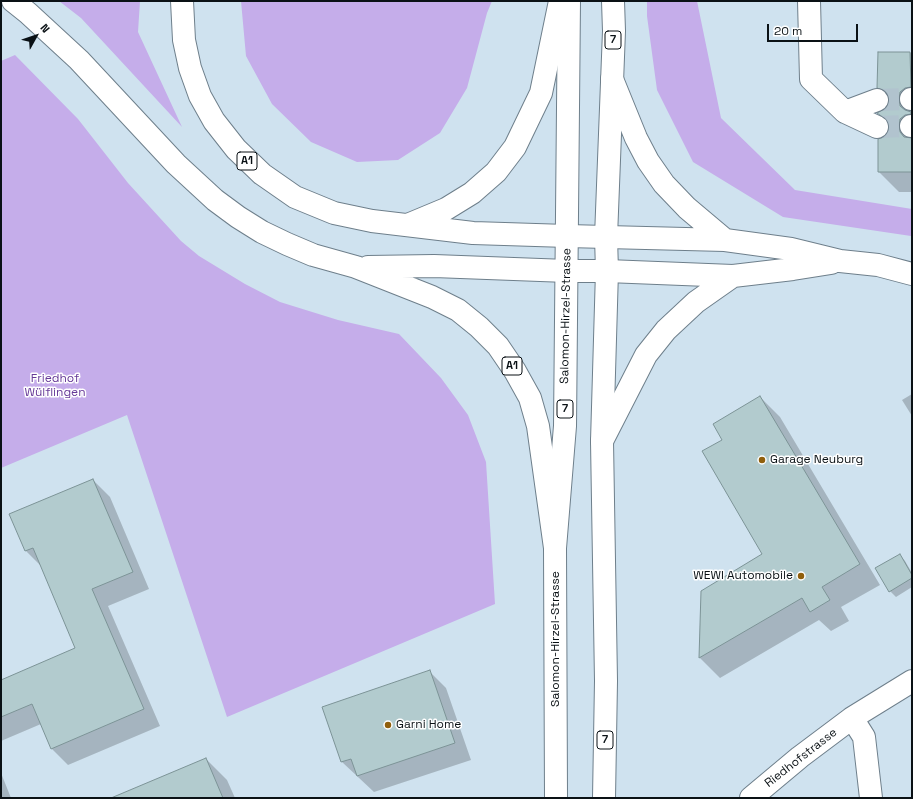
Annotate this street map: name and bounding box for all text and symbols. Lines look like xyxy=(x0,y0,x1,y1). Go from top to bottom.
north arrow xyxy=(16,16,56,56)
scale bar xyxy=(769,16,860,42)
text: N xyxy=(37,21,53,36)
text: 20 m xyxy=(774,23,802,39)
road number: 7 xyxy=(605,31,621,49)
road number: A1 xyxy=(237,152,257,170)
street label: Salomon-Hirzel-Strasse xyxy=(558,248,574,384)
road number: A1 xyxy=(502,357,522,375)
park label: Friedhof Wülflingen xyxy=(24,372,86,400)
road number: 7 xyxy=(557,400,573,418)
place label: Garage Neuburg xyxy=(770,453,863,467)
marker: Garage Neuburg xyxy=(757,455,767,465)
place label: WEWI Automobile xyxy=(693,569,793,583)
street label: Salomon-Hirzel-Strasse xyxy=(549,571,563,707)
marker: WEWI Automobile xyxy=(796,571,806,581)
place label: Garni Home xyxy=(396,718,461,732)
marker: Garni Home xyxy=(383,720,393,730)
street label: Riedhofstrasse xyxy=(762,725,840,791)
road number: 7 xyxy=(597,731,613,749)

